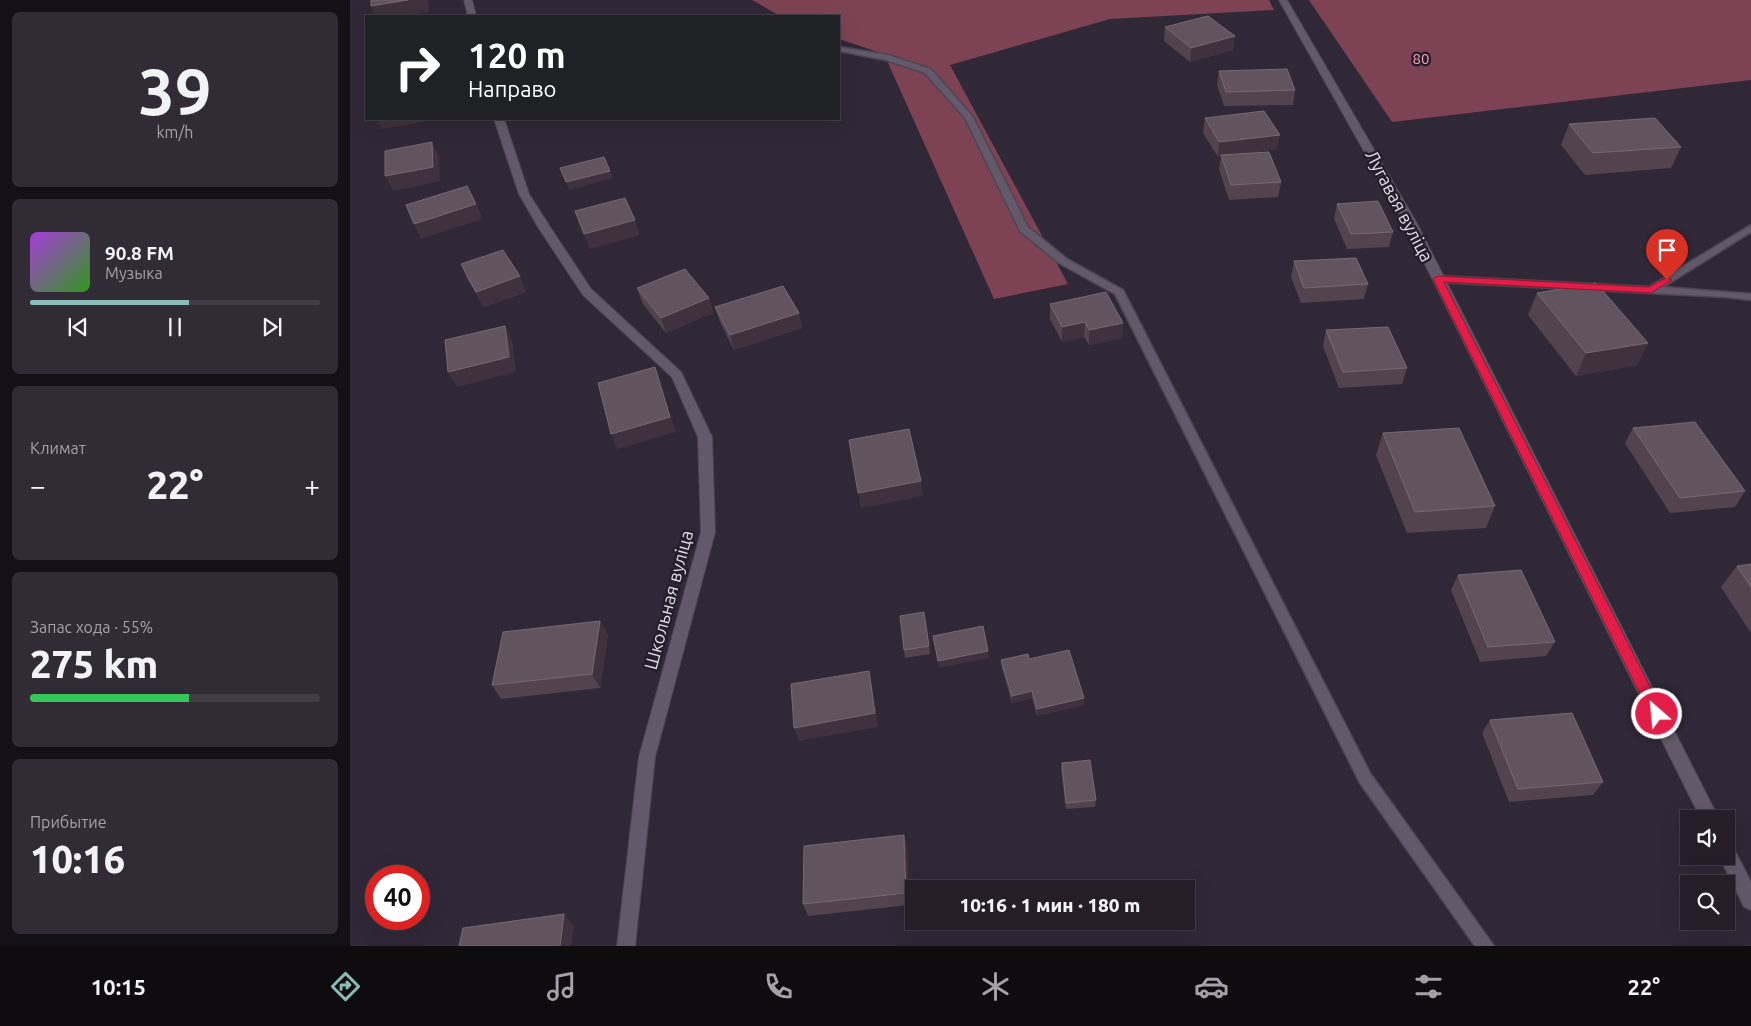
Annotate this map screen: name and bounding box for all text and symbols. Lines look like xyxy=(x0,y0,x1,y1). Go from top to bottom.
icon: right xyxy=(385,35,450,100)
text: 120 m xyxy=(468,35,566,75)
park label: 80 xyxy=(1413,50,1429,67)
text: 39 xyxy=(138,54,212,127)
text: Направо xyxy=(468,76,556,101)
text: km/h xyxy=(157,123,193,141)
street label: Лугавая вуліца xyxy=(1362,146,1438,265)
pin xyxy=(1646,229,1688,280)
icon: arrive xyxy=(1653,236,1681,264)
text: 90.8 FM xyxy=(105,242,174,264)
text: Музыка xyxy=(105,264,163,282)
icon: previous xyxy=(64,313,92,341)
icon: pause xyxy=(161,313,189,341)
icon: next xyxy=(258,313,286,341)
text: Климат xyxy=(30,439,86,457)
text: 22° xyxy=(147,464,203,506)
text: − xyxy=(30,470,46,501)
text: + xyxy=(304,470,320,501)
street label: Школьная вуліца xyxy=(640,528,696,672)
text: Запас хода · 55% xyxy=(30,618,153,636)
text: 275 km xyxy=(30,643,158,685)
position arrow xyxy=(1630,687,1682,739)
map controls xyxy=(1680,810,1735,930)
button: sound xyxy=(1680,810,1735,865)
text: Прибытие xyxy=(30,813,107,831)
text: 10:16 xyxy=(30,838,125,880)
speed limit sign: 40 xyxy=(365,865,430,930)
button: search xyxy=(1680,875,1735,930)
text: 10:16 · 1 мин · 180 m xyxy=(960,894,1140,916)
icon: directions xyxy=(328,969,363,1004)
icon: music xyxy=(544,969,579,1004)
icon: phone xyxy=(761,969,796,1004)
icon: climate xyxy=(978,969,1013,1004)
icon: car xyxy=(1194,969,1229,1004)
icon: filters xyxy=(1411,969,1446,1004)
text: 10:15 xyxy=(91,974,146,999)
text: 22° xyxy=(1627,974,1660,999)

